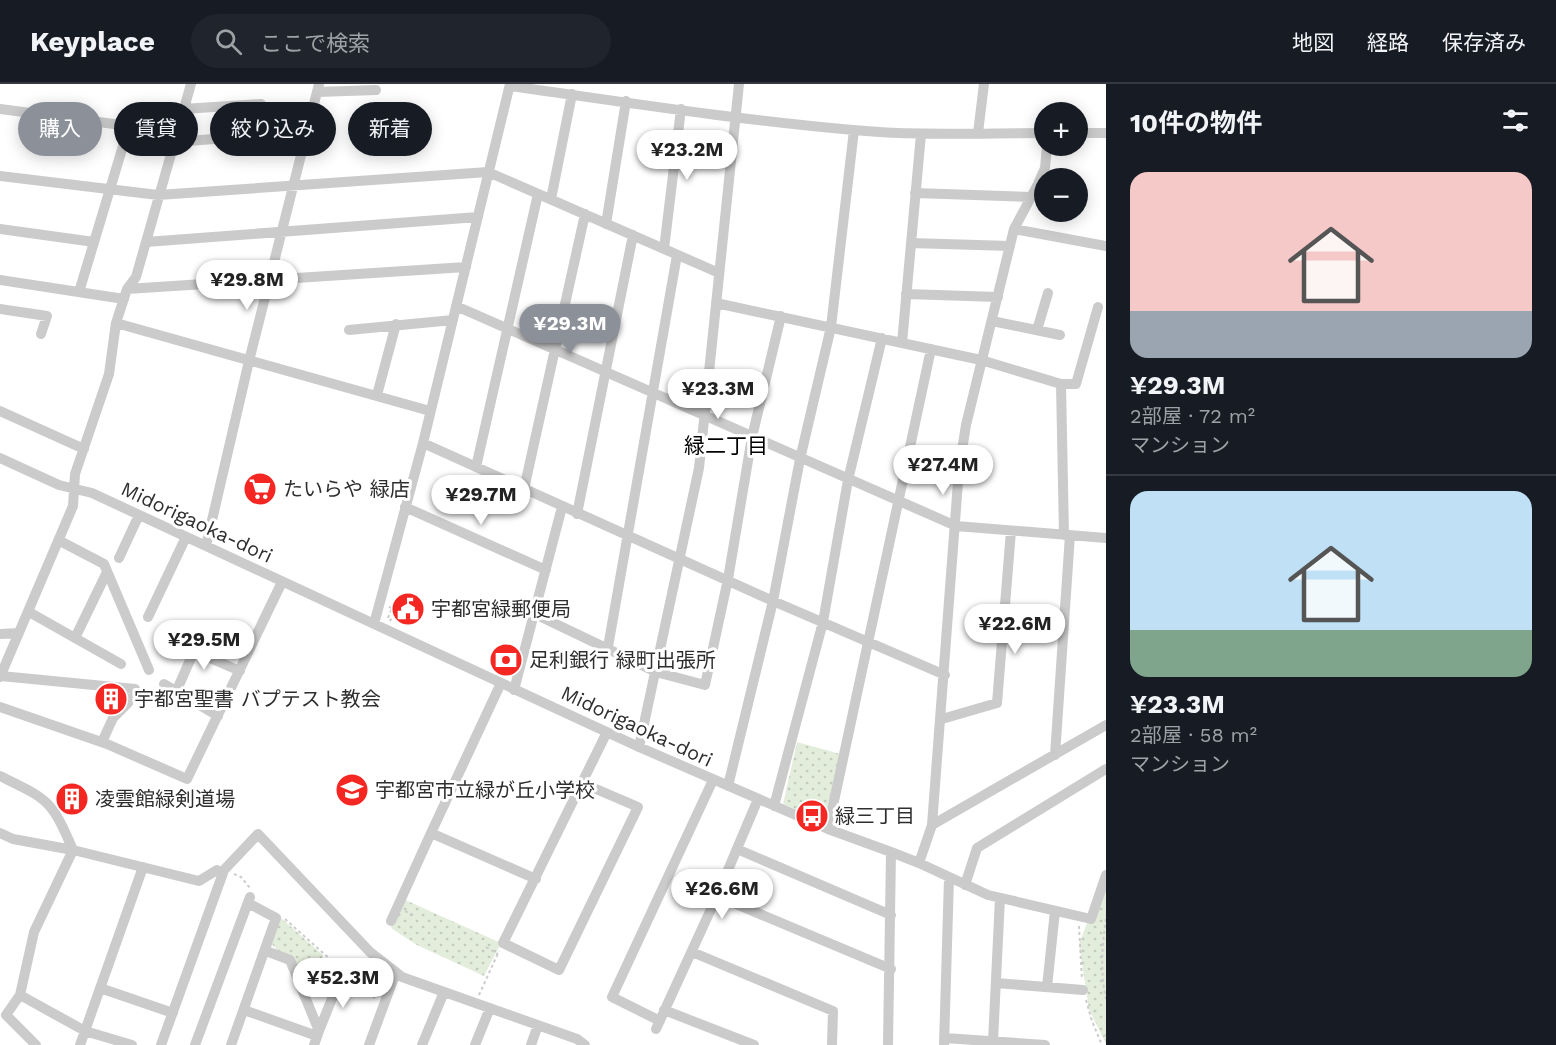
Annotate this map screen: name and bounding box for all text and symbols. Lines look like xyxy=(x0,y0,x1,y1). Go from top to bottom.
search box xyxy=(191,14,611,68)
text: Keyplace xyxy=(30,25,155,58)
icon: search xyxy=(212,25,245,58)
text: 地図 xyxy=(1292,30,1334,55)
text: 経路 xyxy=(1367,30,1409,55)
text: 保存済み xyxy=(1442,30,1526,55)
text: ここで検索 xyxy=(260,31,370,56)
chip: 購入 xyxy=(18,102,102,156)
chip: 賃貸 xyxy=(114,102,198,156)
chip: 絞り込み xyxy=(210,102,336,156)
chip: 新着 xyxy=(348,102,432,156)
map controls xyxy=(1034,102,1088,222)
button: + xyxy=(1034,102,1088,156)
icon: filters xyxy=(1499,104,1532,137)
text: 10件の物件 xyxy=(1130,108,1262,138)
pin: ¥23.2M xyxy=(638,130,736,181)
text: ¥23.2M xyxy=(650,137,724,161)
button: − xyxy=(1034,168,1088,222)
icon: home xyxy=(1277,211,1385,319)
pin: ¥29.8M xyxy=(198,260,296,311)
text: ¥29.8M xyxy=(210,267,284,291)
pin: ¥29.3M xyxy=(521,304,619,355)
text: ¥29.3M xyxy=(533,311,607,335)
pin: ¥23.3M xyxy=(669,369,767,420)
text: ¥29.3M xyxy=(1130,370,1225,400)
text: ¥23.3M xyxy=(682,376,754,400)
text: 2部屋 · 72 m² xyxy=(1130,404,1255,428)
district label: 緑二丁目 xyxy=(684,433,768,458)
text: マンション xyxy=(1130,433,1230,457)
pin: ¥27.4M xyxy=(894,445,992,496)
text: ¥27.4M xyxy=(907,452,979,476)
supermarket icon: たいらや 緑店 xyxy=(242,471,278,507)
pin: ¥29.7M xyxy=(432,475,530,526)
street label: Midorigaoka-dori xyxy=(117,476,277,568)
place label: たいらや 緑店 xyxy=(283,477,410,501)
text: ¥29.7M xyxy=(445,482,517,506)
icon: home xyxy=(1277,530,1385,638)
public building icon: 宇都宮緑郵便局 xyxy=(390,591,426,627)
place label: 宇都宮緑郵便局 xyxy=(431,597,571,621)
pin: ¥22.6M xyxy=(966,604,1064,655)
text: ¥22.6M xyxy=(978,611,1052,635)
pin: ¥29.5M xyxy=(155,620,253,671)
text: ¥29.5M xyxy=(167,627,241,651)
bank icon: 足利銀行 緑町出張所 xyxy=(488,642,524,678)
place label: 足利銀行 緑町出張所 xyxy=(529,648,716,672)
street label: Midorigaoka-dori xyxy=(557,680,717,772)
building icon: 宇都宮聖書 バプテスト教会 xyxy=(93,681,129,717)
place label: 宇都宮聖書 バプテスト教会 xyxy=(134,687,381,711)
text: ¥23.3M xyxy=(1130,689,1225,719)
text: 2部屋 · 58 m² xyxy=(1130,723,1257,747)
text: マンション xyxy=(1130,752,1230,776)
school or university icon: 宇都宮市立緑が丘小学校 xyxy=(334,772,370,808)
place label: 宇都宮市立緑が丘小学校 xyxy=(375,778,595,802)
building icon: 凌雲館緑剣道場 xyxy=(54,781,90,817)
place label: 凌雲館緑剣道場 xyxy=(95,787,235,811)
bus stop icon: 緑三丁目 xyxy=(794,798,830,834)
place label: 緑三丁目 xyxy=(835,804,915,828)
pin: ¥26.6M xyxy=(673,869,771,920)
text: ¥26.6M xyxy=(685,876,759,900)
pin: ¥52.3M xyxy=(294,958,392,1009)
text: ¥52.3M xyxy=(307,965,379,989)

